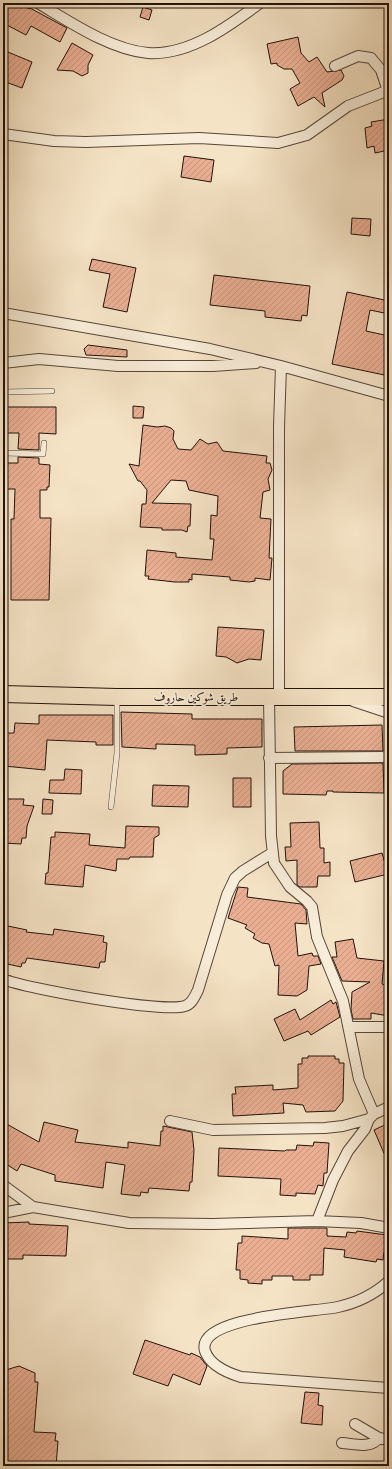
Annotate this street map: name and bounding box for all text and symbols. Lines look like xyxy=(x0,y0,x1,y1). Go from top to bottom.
street label: طريق شوكين حاروف xyxy=(154,690,239,705)

